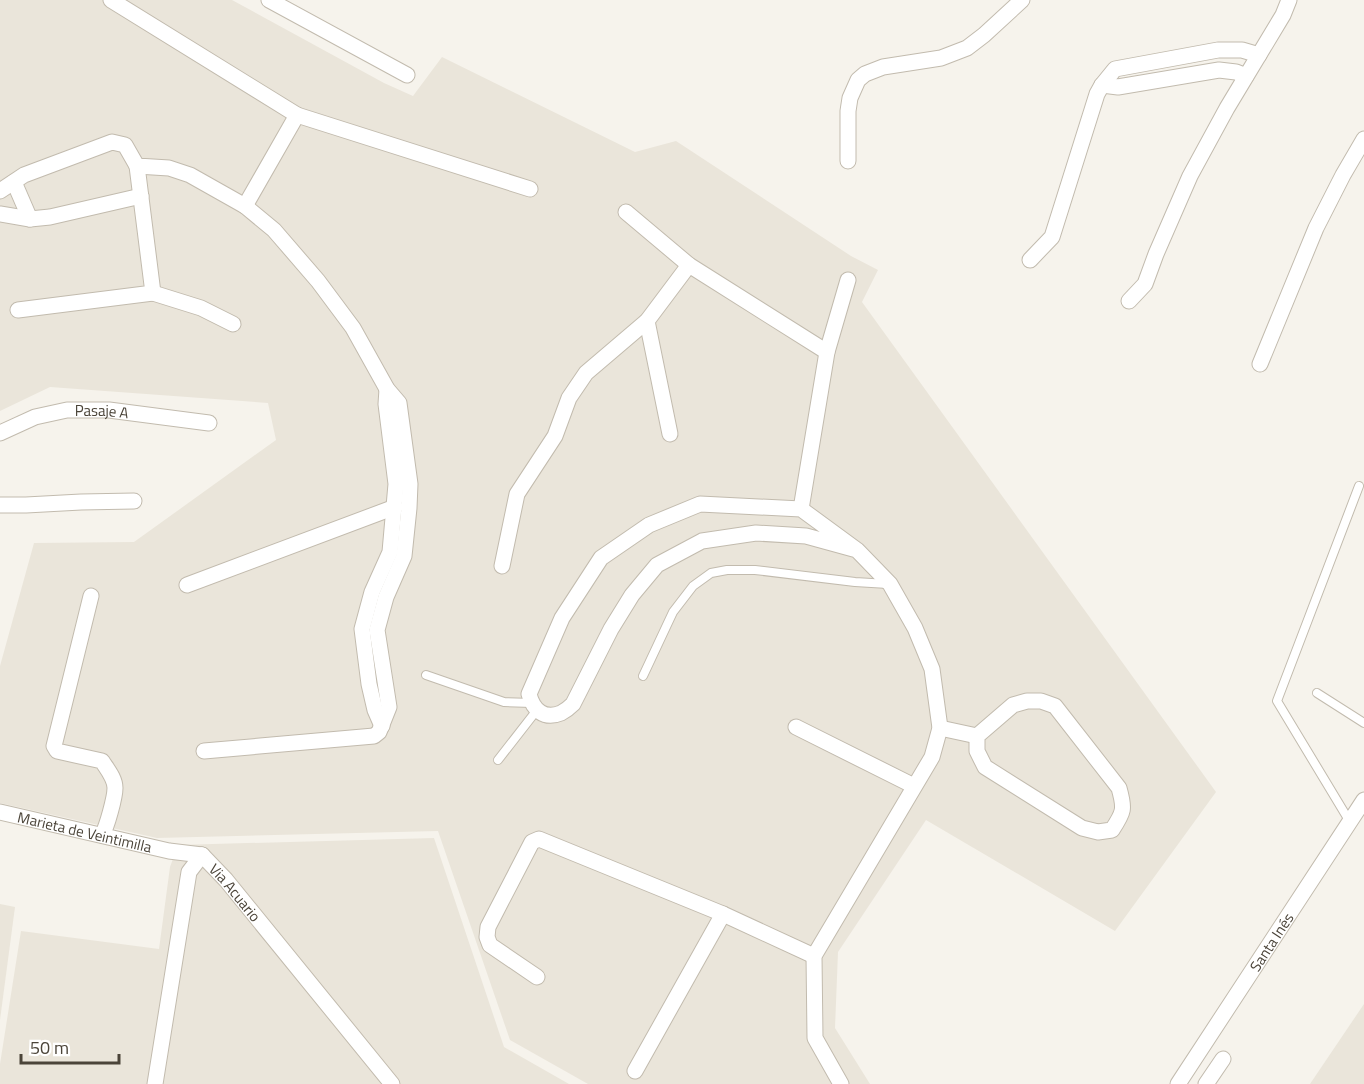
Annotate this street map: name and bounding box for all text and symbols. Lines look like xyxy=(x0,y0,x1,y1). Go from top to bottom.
street label: Pasaje A xyxy=(75,399,130,424)
street label: Marieta de Veintimilla xyxy=(15,805,155,858)
street label: Via Acuario xyxy=(204,858,267,926)
street label: Santa Inés xyxy=(1243,908,1299,976)
scale bar xyxy=(21,1027,118,1065)
text: 50 m xyxy=(30,1034,69,1061)

